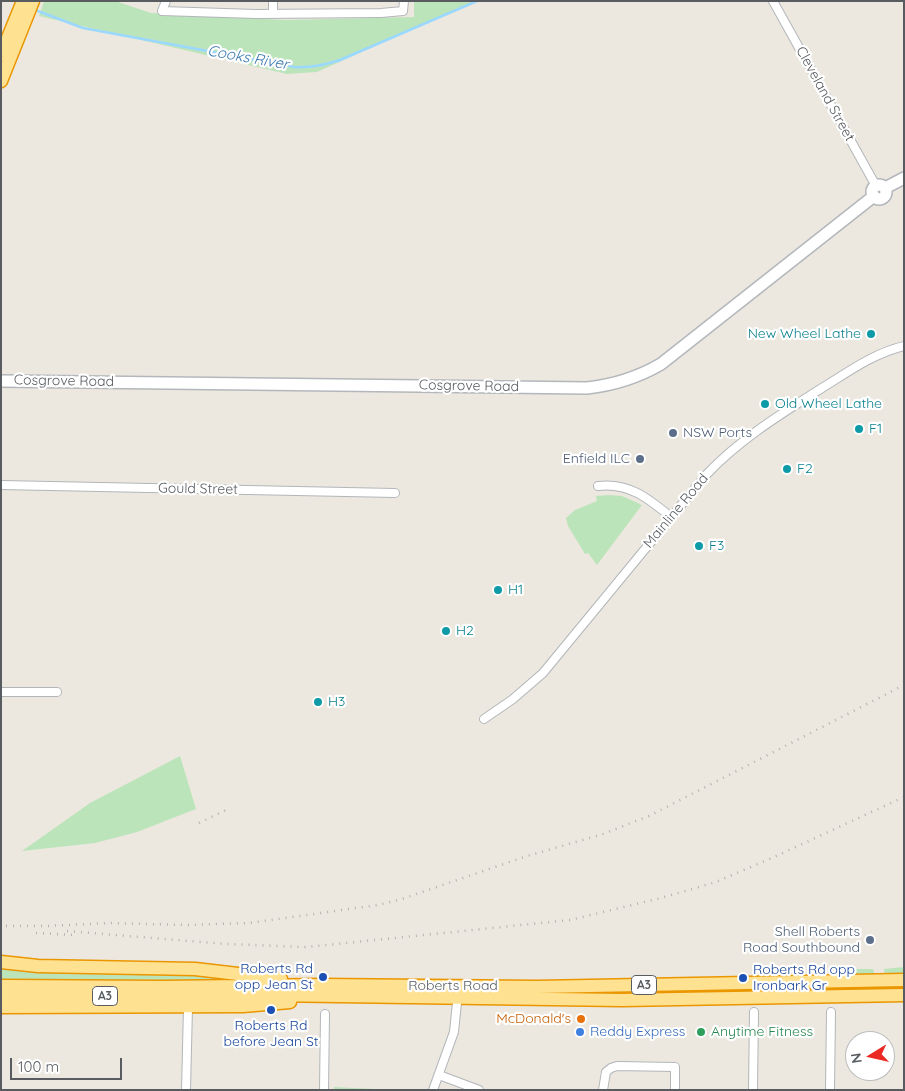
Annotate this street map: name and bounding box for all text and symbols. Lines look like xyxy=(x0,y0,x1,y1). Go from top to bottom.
water label: Cooks River xyxy=(206,42,290,74)
street label: Cleveland Street xyxy=(792,44,858,144)
place label: New Wheel Lathe xyxy=(748,326,861,342)
marker: New Wheel Lathe xyxy=(865,328,877,340)
street label: Cosgrove Road xyxy=(14,372,114,390)
street label: Cosgrove Road xyxy=(419,377,519,395)
place label: Old Wheel Lathe xyxy=(775,396,882,412)
marker: Old Wheel Lathe xyxy=(759,398,771,410)
place label: F1 xyxy=(869,421,882,437)
marker: F1 xyxy=(853,423,865,435)
place label: NSW Ports xyxy=(683,425,752,441)
marker: NSW Ports xyxy=(667,427,679,439)
place label: Enfield ILC xyxy=(563,451,630,467)
marker: Enfield ILC xyxy=(634,453,646,465)
place label: F2 xyxy=(797,461,813,477)
marker: F2 xyxy=(781,463,793,475)
street label: Mainline Road xyxy=(640,470,712,552)
street label: Gould Street xyxy=(158,480,238,498)
place label: F3 xyxy=(709,538,724,554)
marker: F3 xyxy=(693,540,705,552)
place label: H1 xyxy=(508,582,523,598)
marker: H1 xyxy=(492,584,504,596)
place label: H2 xyxy=(456,623,474,639)
marker: H2 xyxy=(440,625,452,637)
place label: H3 xyxy=(328,694,345,710)
marker: H3 xyxy=(312,696,324,708)
place label: Shell Roberts Road Southbound xyxy=(743,924,860,956)
marker: Shell Roberts Road Southbound xyxy=(864,934,876,946)
place label: Roberts Rd opp Jean St xyxy=(235,961,313,994)
place label: Roberts Rd opp Ironbark Gr xyxy=(753,962,855,994)
marker: Roberts Rd opp Jean St xyxy=(317,971,329,983)
marker: Roberts Rd opp Ironbark Gr xyxy=(737,972,749,984)
road number: A3 xyxy=(632,976,656,994)
street label: Roberts Road xyxy=(408,978,498,994)
road number: A3 xyxy=(92,986,118,1006)
marker: Roberts Rd before Jean St xyxy=(265,1004,277,1016)
place label: McDonald's xyxy=(496,1011,571,1027)
marker: McDonald's xyxy=(575,1013,587,1025)
place label: Roberts Rd before Jean St xyxy=(223,1018,319,1050)
place label: Reddy Express xyxy=(590,1024,685,1040)
place label: Anytime Fitness xyxy=(711,1024,813,1040)
marker: Reddy Express xyxy=(574,1026,586,1038)
marker: Anytime Fitness xyxy=(695,1026,707,1038)
north arrow xyxy=(845,1031,895,1081)
scale bar xyxy=(12,1048,125,1080)
text: N xyxy=(846,1052,866,1065)
text: 100 m xyxy=(18,1057,59,1076)

